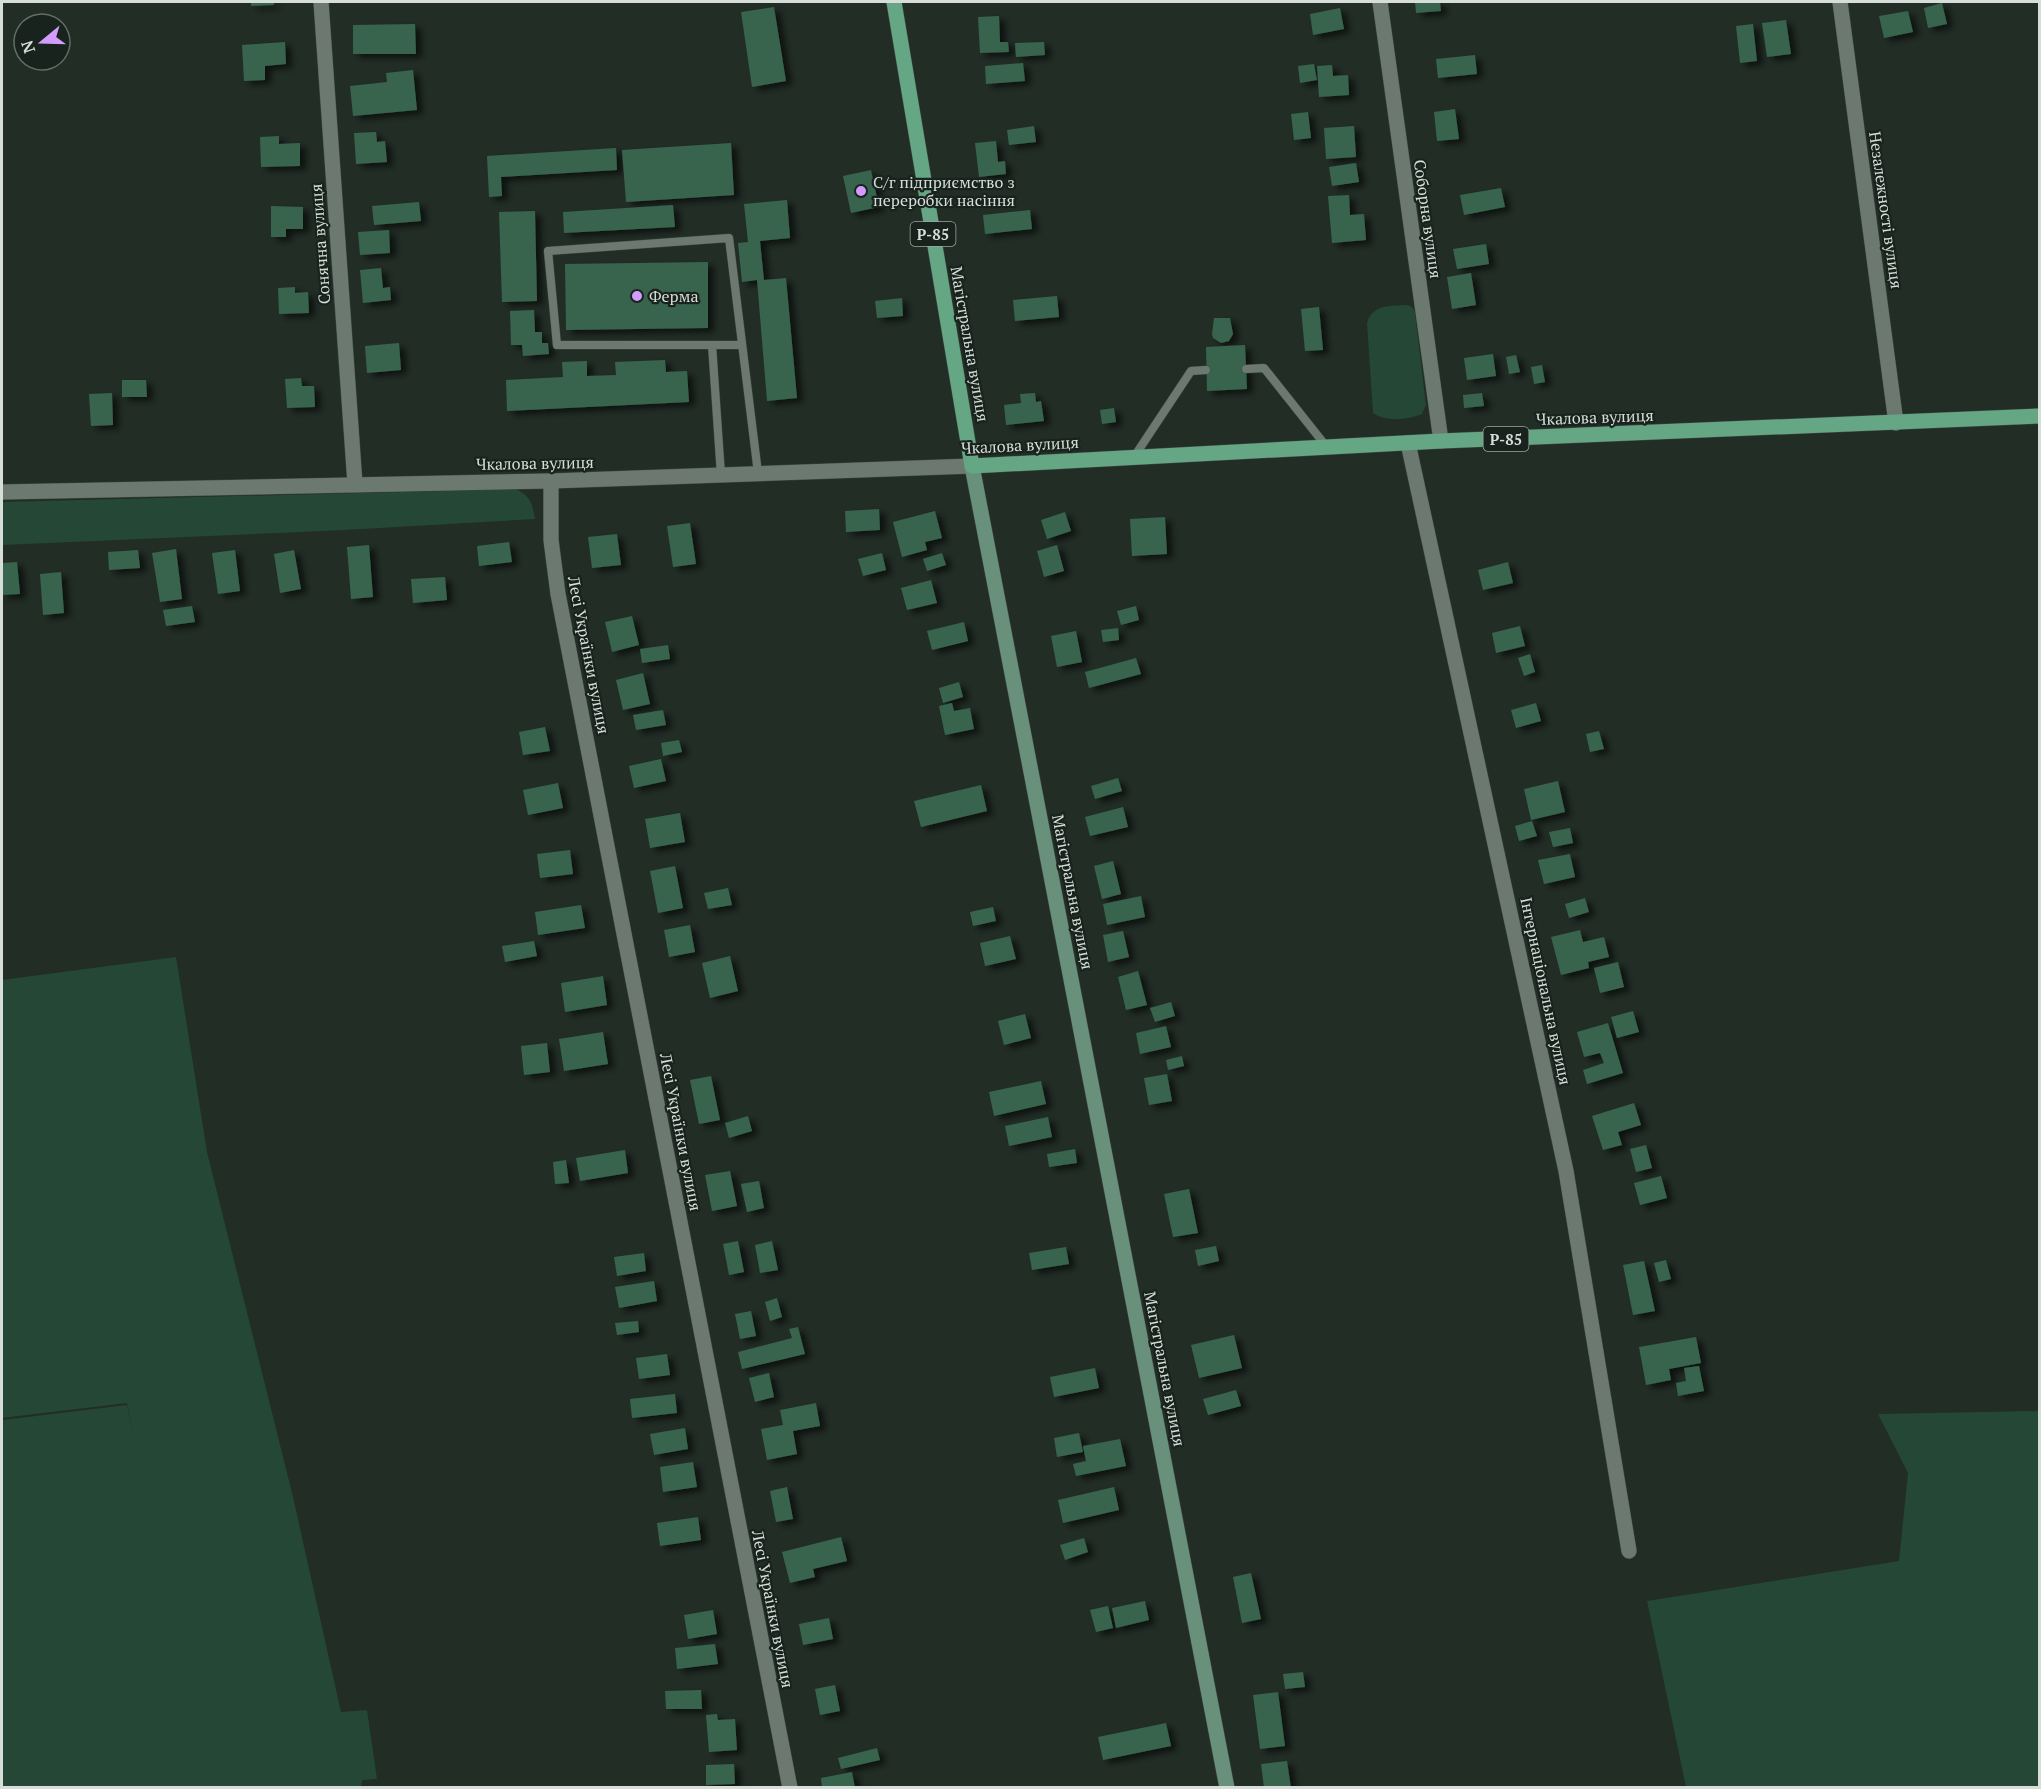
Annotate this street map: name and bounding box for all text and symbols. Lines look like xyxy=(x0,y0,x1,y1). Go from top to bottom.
north arrow xyxy=(12,12,72,72)
text: N xyxy=(15,38,40,56)
street label: Незалежності вулиця xyxy=(1864,130,1908,290)
street label: Соборна вулиця xyxy=(1409,158,1447,280)
place label: С/г підприємство з переробки насіння xyxy=(873,171,1015,211)
street label: Сонячна вулиця xyxy=(305,183,335,305)
marker: С/г підприємство з переробки насіння xyxy=(854,184,868,198)
road number: Р-85 xyxy=(910,222,956,246)
street label: Магістральна вулиця xyxy=(945,265,995,423)
place label: Ферма xyxy=(649,285,699,307)
marker: Ферма xyxy=(630,289,644,303)
street label: Чкалова вулиця xyxy=(1536,404,1654,430)
road number: Р-85 xyxy=(1484,427,1528,451)
street label: Чкалова вулиця xyxy=(961,431,1079,459)
street label: Чкалова вулиця xyxy=(476,451,594,475)
street label: Лесі Українки вулиця xyxy=(563,573,615,736)
street label: Магістральна вулиця xyxy=(1047,813,1099,971)
street label: Інтернаціональна вулиця xyxy=(1515,895,1577,1087)
street label: Лесі Українки вулиця xyxy=(655,1050,707,1213)
street label: Магістральна вулиця xyxy=(1139,1290,1191,1448)
street label: Лесі Українки вулиця xyxy=(747,1527,799,1690)

